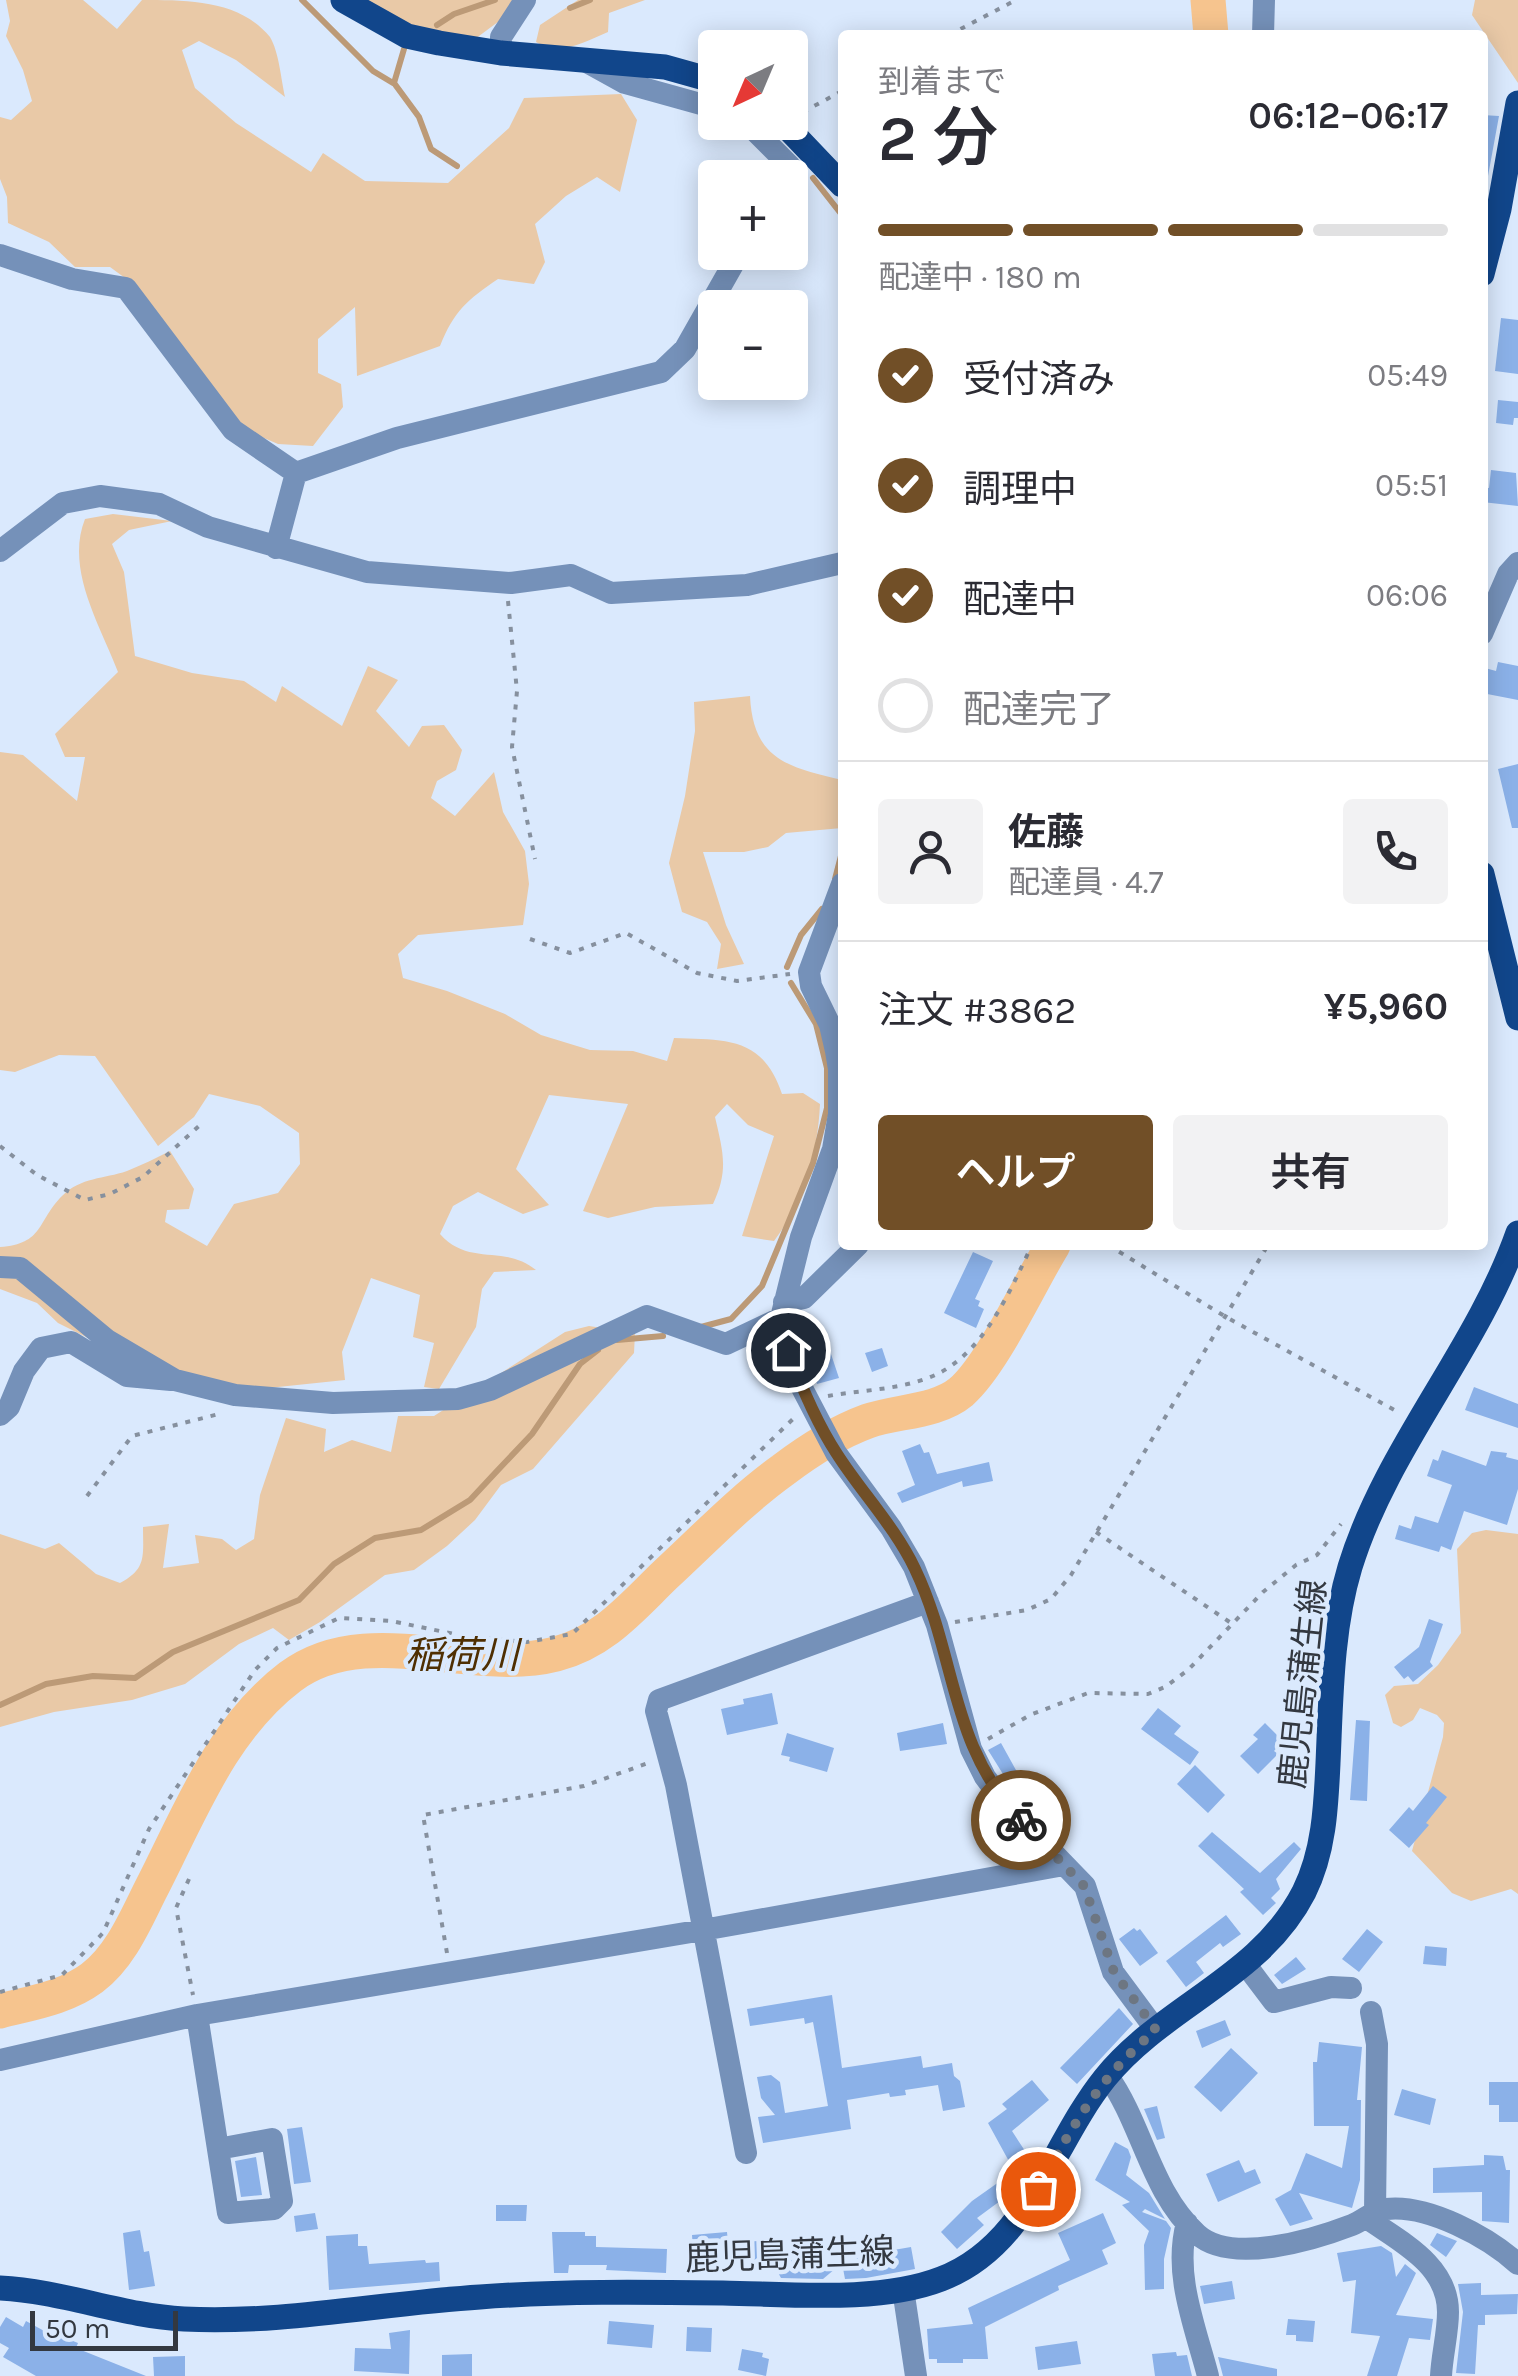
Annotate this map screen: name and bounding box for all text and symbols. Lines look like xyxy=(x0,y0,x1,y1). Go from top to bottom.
north arrow xyxy=(698,30,808,140)
map controls xyxy=(698,30,808,400)
text: 到着まで xyxy=(878,63,1006,100)
text: 06:12–06:17 xyxy=(1248,93,1448,138)
text: 2 分 xyxy=(878,100,998,176)
button: + xyxy=(698,160,808,270)
text: 配達中 · 180 m xyxy=(878,259,1082,296)
button: − xyxy=(698,290,808,400)
icon: check xyxy=(878,348,933,403)
text: 受付済み xyxy=(963,357,1115,402)
text: 05:49 xyxy=(1367,357,1448,394)
icon: check xyxy=(878,458,933,513)
text: 調理中 xyxy=(963,467,1077,512)
text: 05:51 xyxy=(1375,467,1448,504)
icon: check xyxy=(878,568,933,623)
text: 配達中 xyxy=(963,577,1077,622)
text: 06:06 xyxy=(1366,577,1448,614)
text: 配達完了 xyxy=(963,687,1115,732)
button: person xyxy=(878,799,983,904)
button: phone xyxy=(1343,799,1448,904)
text: 佐藤 xyxy=(1008,810,1084,855)
text: 配達員 · 4.7 xyxy=(1008,864,1164,901)
text: ¥5,960 xyxy=(1324,984,1448,1029)
text: 注文 #3862 xyxy=(878,988,1076,1033)
button: ヘルプ xyxy=(878,1115,1153,1230)
button: 共有 xyxy=(1173,1115,1448,1230)
pin xyxy=(746,1308,831,1393)
icon: home xyxy=(761,1323,816,1378)
street label: 鹿児島蒲生線 xyxy=(1272,1577,1334,1791)
water label: 稲荷川 xyxy=(405,1633,523,1678)
courier xyxy=(971,1770,1071,1870)
icon: bike xyxy=(994,1793,1049,1848)
pin xyxy=(996,2147,1081,2232)
icon: bag xyxy=(1011,2162,1066,2217)
street label: 鹿児島蒲生線 xyxy=(684,2231,896,2279)
scale bar xyxy=(30,2306,178,2350)
text: 50 m xyxy=(45,2312,110,2345)

